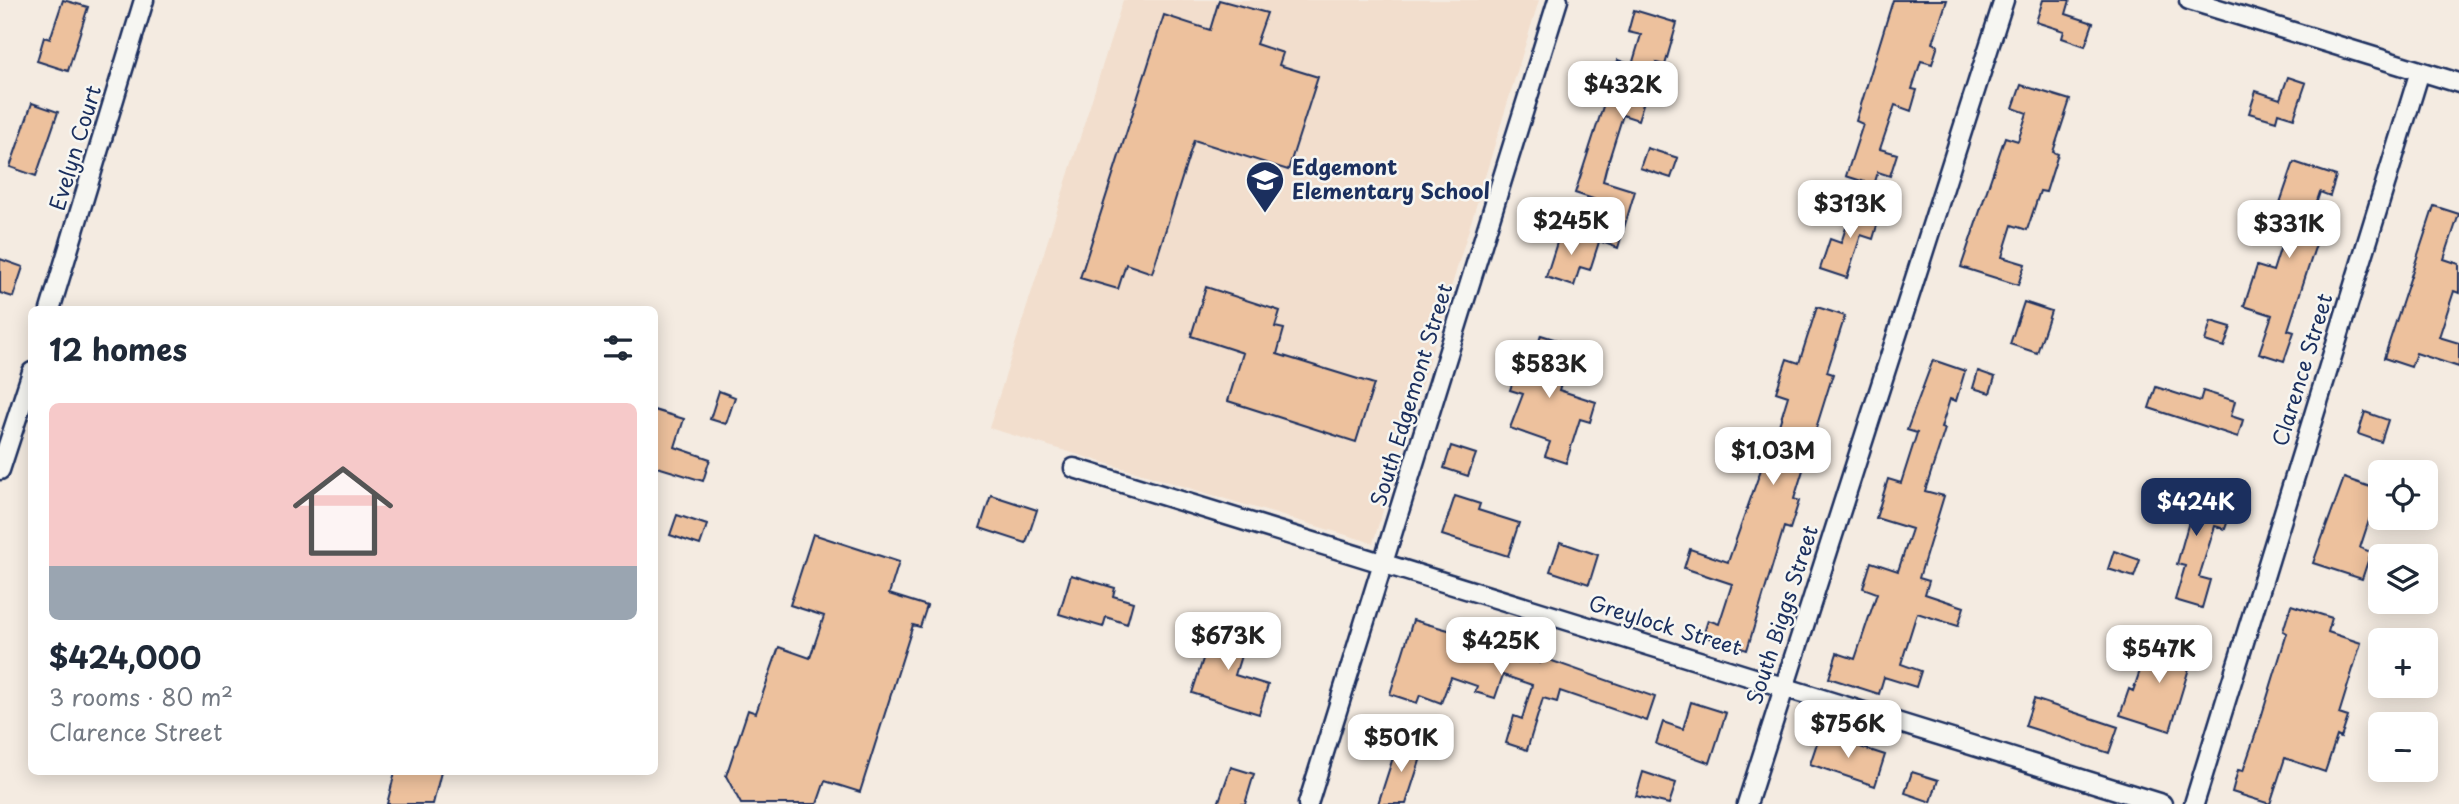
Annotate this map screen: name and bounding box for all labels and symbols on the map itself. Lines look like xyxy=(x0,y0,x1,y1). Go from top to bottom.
pin: $432K xyxy=(1574,61,1672,121)
street label: Evelyn Court xyxy=(40,81,108,214)
place label: Edgemont Elementary School xyxy=(1292,150,1490,206)
school or university icon: Edgemont Elementary School xyxy=(1244,159,1286,214)
pin: $313K xyxy=(1801,180,1899,240)
pin: $245K xyxy=(1522,198,1620,257)
pin: $331K xyxy=(2240,201,2338,260)
street label: South Edgemont Street xyxy=(1361,279,1459,510)
street label: Clarence Street xyxy=(2263,289,2340,450)
pin: $583K xyxy=(1500,340,1598,400)
pin: $1.03M xyxy=(1716,428,1830,487)
pin: $424K xyxy=(2147,478,2245,538)
street label: South Biggs Street xyxy=(1737,521,1825,708)
street label: Greylock Street xyxy=(1585,586,1746,663)
pin: $673K xyxy=(1179,612,1277,672)
pin: $425K xyxy=(1452,618,1550,677)
pin: $547K xyxy=(2110,626,2208,685)
pin: $756K xyxy=(1799,700,1897,760)
pin: $501K xyxy=(1352,714,1450,774)

